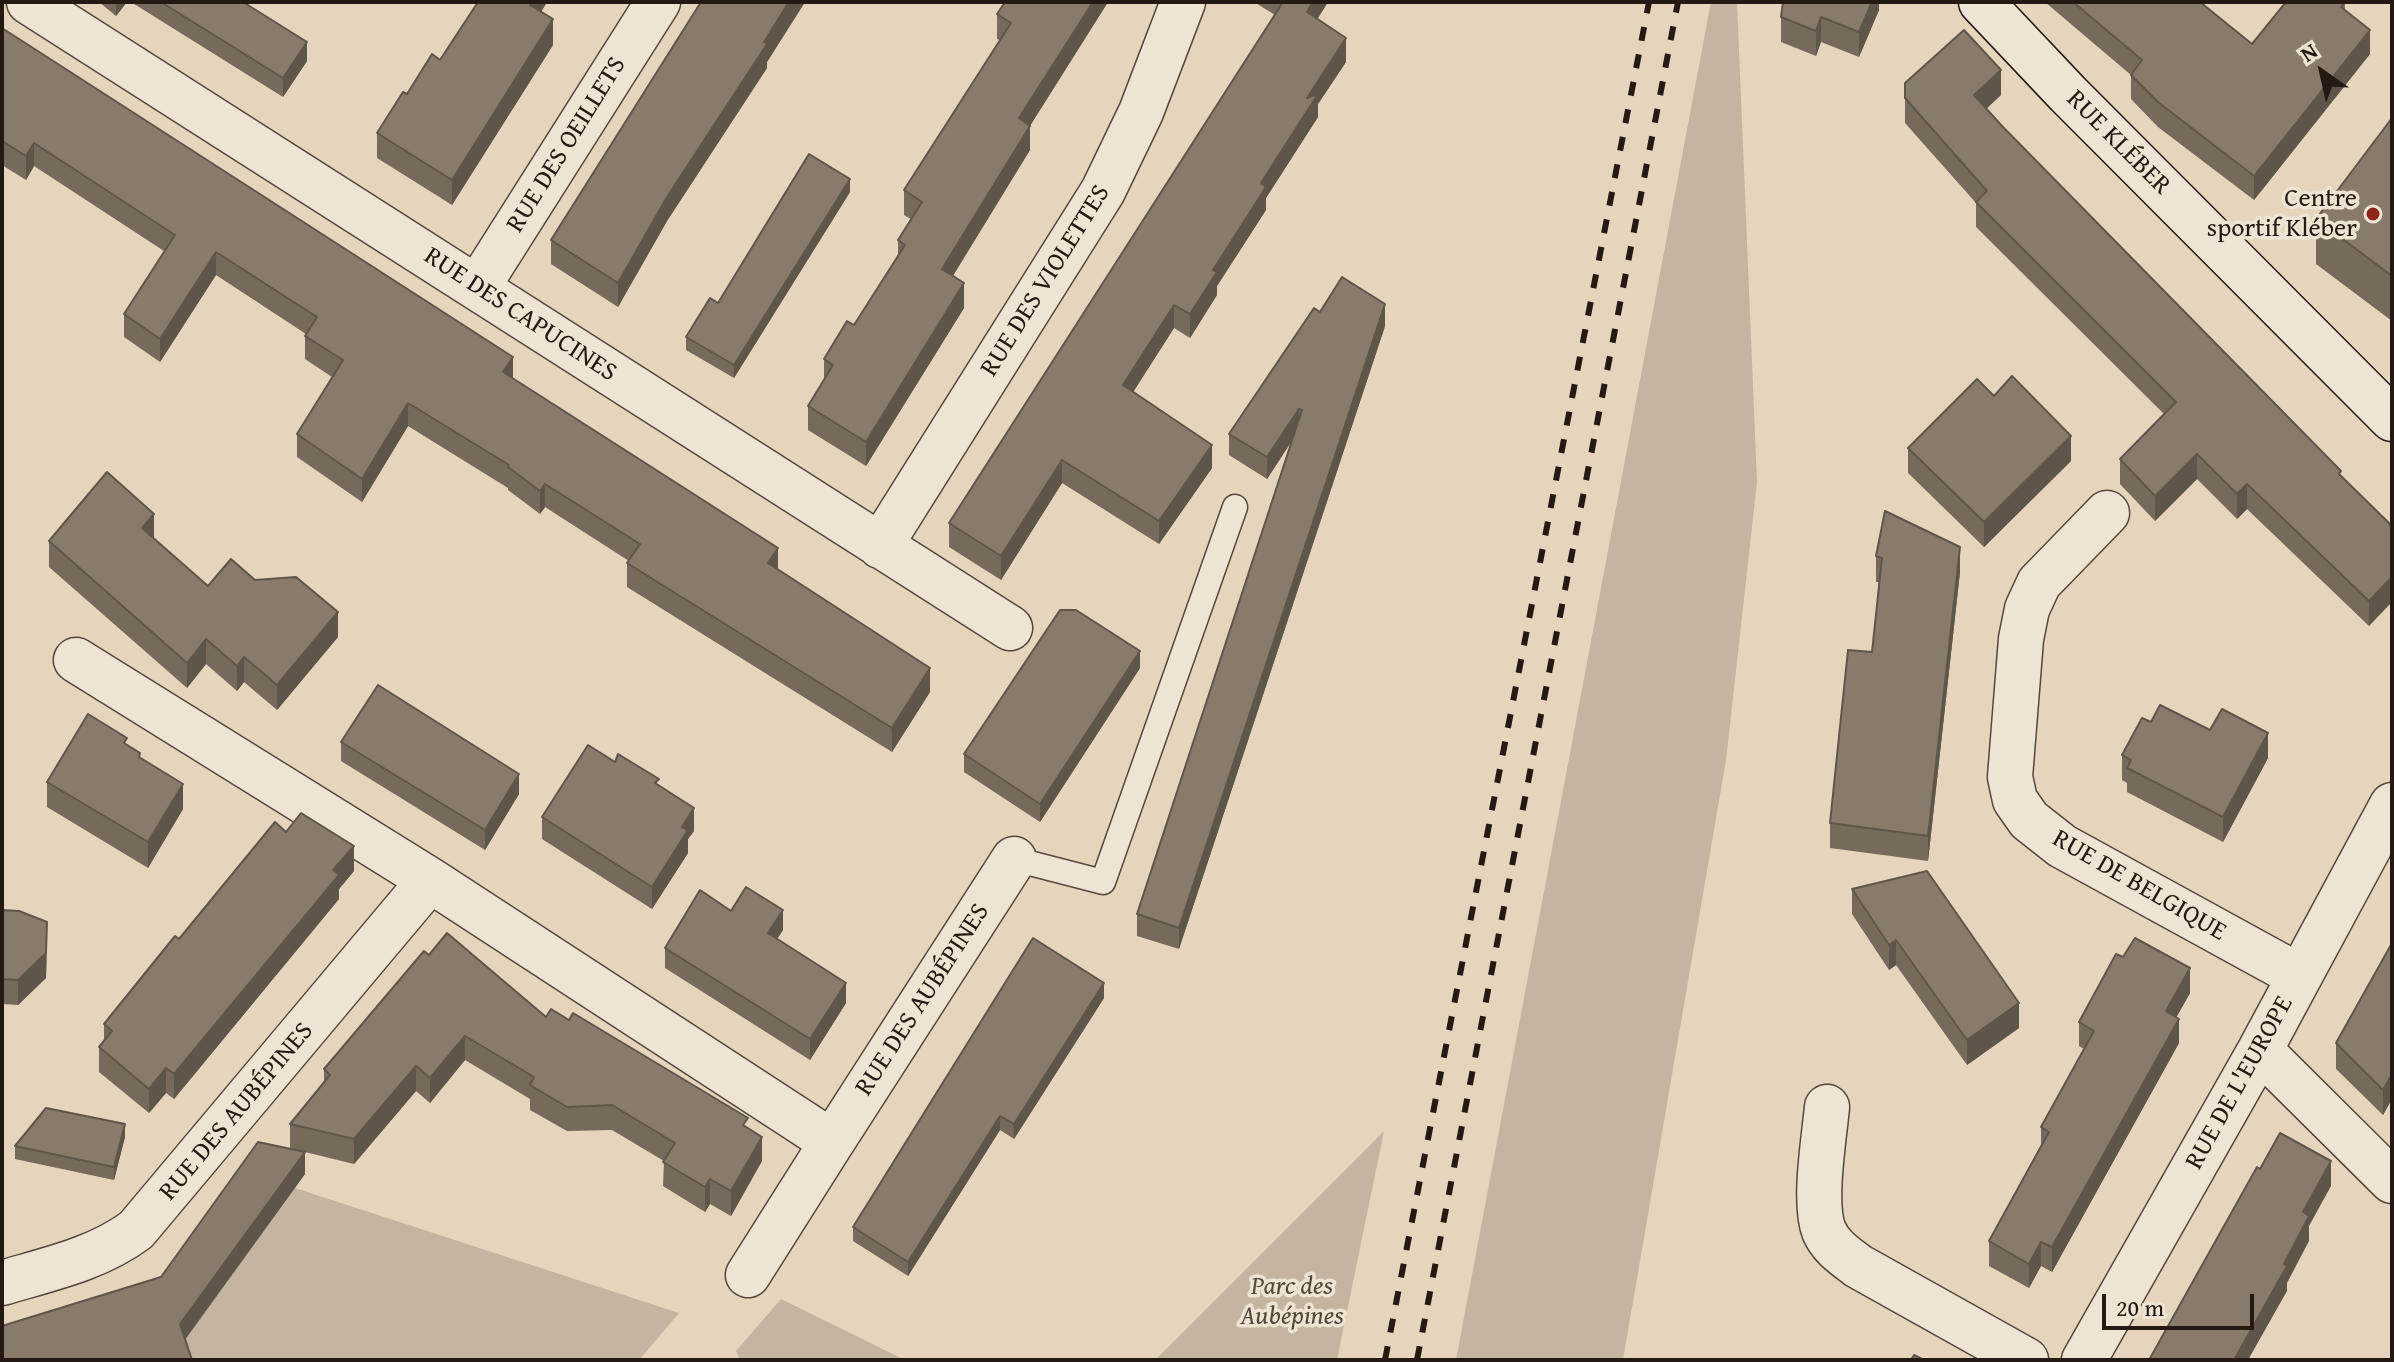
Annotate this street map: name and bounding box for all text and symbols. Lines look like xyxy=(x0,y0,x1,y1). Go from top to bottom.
north arrow xyxy=(2282,32,2362,112)
text: N xyxy=(2294,35,2324,69)
street label: RUE DES OEILLETS xyxy=(501,51,633,239)
street label: RUE KLÉBER xyxy=(2059,84,2177,202)
street label: RUE DES VIOLETTES xyxy=(974,179,1118,383)
place label: Centre sportif Kléber xyxy=(2207,183,2357,244)
marker: Centre sportif Kléber xyxy=(2364,205,2382,223)
street label: RUE DES CAPUCINES xyxy=(418,241,622,389)
street label: RUE DE BELGIQUE xyxy=(2047,824,2231,948)
street label: RUE DES AUBÉPINES xyxy=(849,898,997,1102)
street label: RUE DE L'EUROPE xyxy=(2180,991,2300,1175)
street label: RUE DES AUBÉPINES xyxy=(153,1017,321,1207)
park label: Parc des Aubépines xyxy=(1240,1271,1344,1332)
scale bar xyxy=(2106,1278,2258,1328)
text: 20 m xyxy=(2116,1290,2164,1325)

